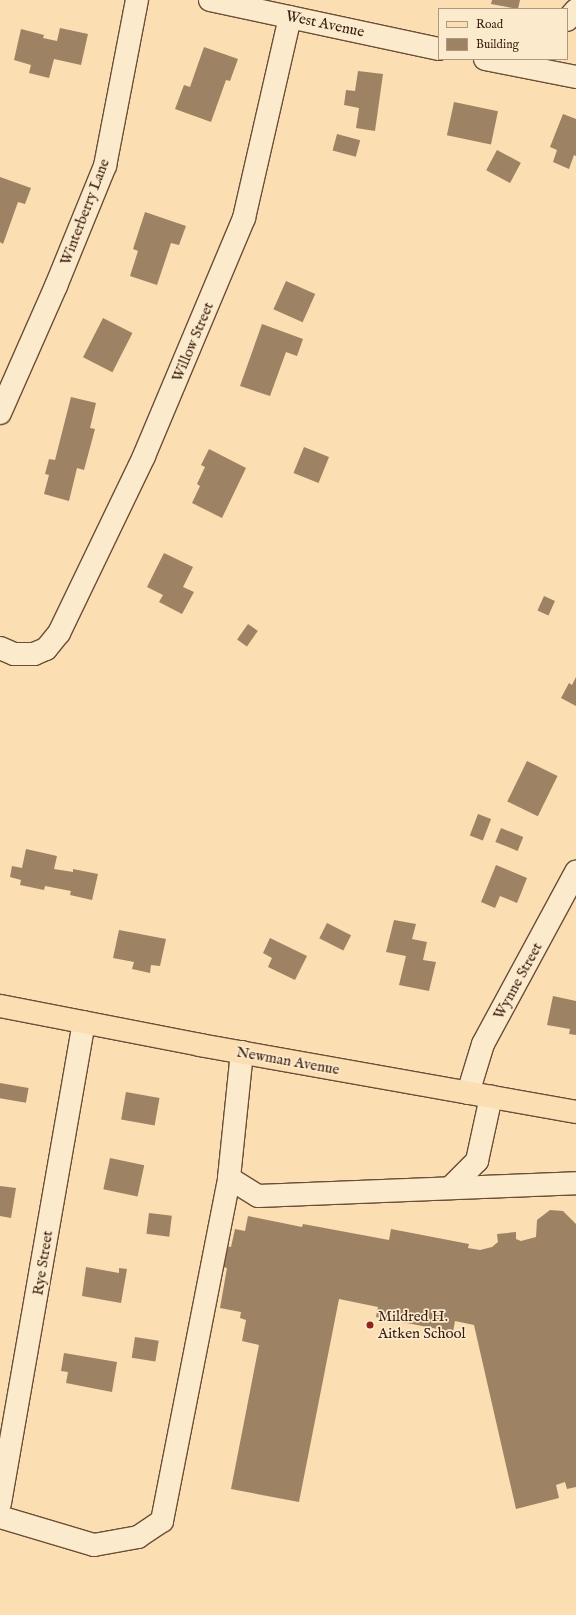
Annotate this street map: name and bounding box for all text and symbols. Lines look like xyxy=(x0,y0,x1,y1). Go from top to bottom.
street label: West Avenue xyxy=(284,7,366,41)
legend xyxy=(438,8,568,60)
text: Road xyxy=(476,17,503,32)
text: Building xyxy=(476,37,519,52)
street label: Winterberry Lane xyxy=(56,156,114,268)
street label: Willow Street xyxy=(168,299,218,385)
street label: Wynne Street xyxy=(490,940,546,1022)
street label: Newman Avenue xyxy=(235,1043,341,1079)
street label: Rye Street xyxy=(29,1229,57,1297)
place label: Mildred H. Aitken School xyxy=(378,1307,466,1342)
marker: Mildred H. Aitken School xyxy=(365,1320,375,1330)

